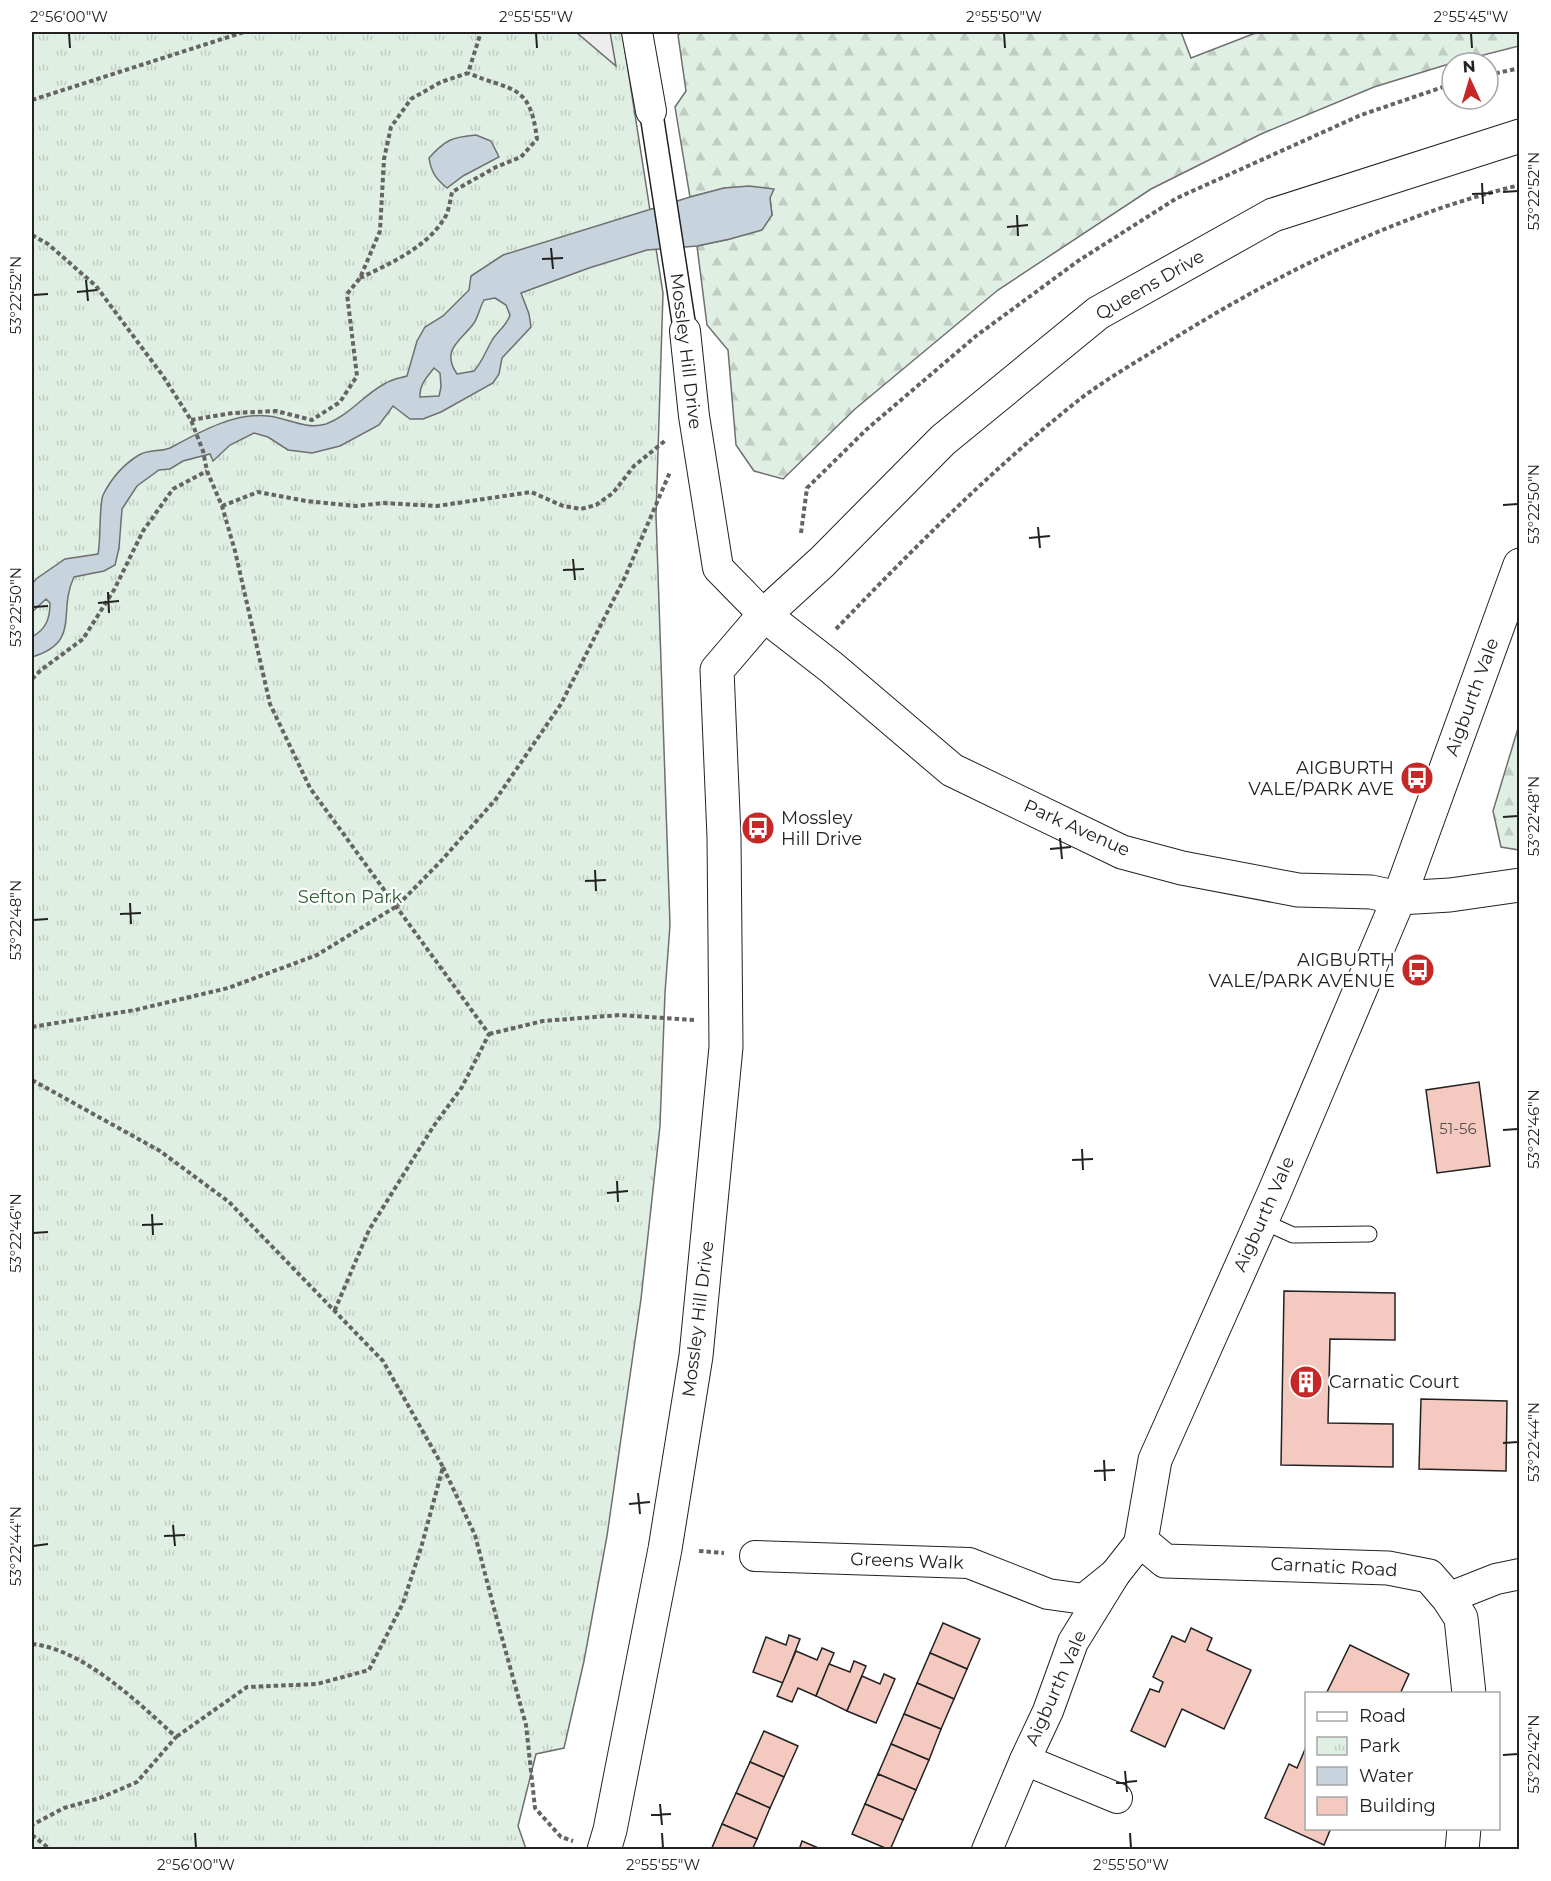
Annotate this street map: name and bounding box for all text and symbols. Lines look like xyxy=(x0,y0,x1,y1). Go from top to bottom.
text: 2°56'00"W xyxy=(30,7,108,26)
text: 2°55'55"W xyxy=(499,7,573,26)
text: 2°55'50"W xyxy=(966,7,1042,26)
text: 2°55'45"W xyxy=(1434,7,1509,26)
north arrow xyxy=(1440,51,1500,111)
text: N xyxy=(1462,57,1476,76)
text: 53°22'52"N xyxy=(1524,152,1543,230)
street label: Queens Drive xyxy=(1092,245,1208,325)
text: 53°22'52"N xyxy=(6,256,25,334)
street label: Mossley Hill Drive xyxy=(666,272,707,430)
text: 53°22'50"N xyxy=(1524,464,1543,544)
text: 53°22'50"N xyxy=(6,567,25,647)
street label: Aigburth Vale xyxy=(1440,635,1504,759)
place label: AIGBURTH VALE/PARK AVE xyxy=(1248,757,1394,800)
bus stop icon: AIGBURTH VALE/PARK AVE xyxy=(1399,760,1435,796)
text: 53°22'48"N xyxy=(1524,776,1543,856)
street label: Park Avenue xyxy=(1021,795,1134,861)
place label: Mossley Hill Drive xyxy=(781,807,862,850)
bus stop icon: Mossley Hill Drive xyxy=(740,810,776,846)
text: 53°22'48"N xyxy=(6,880,25,960)
park label: Sefton Park xyxy=(298,886,402,908)
place label: AIGBURTH VALE/PARK AVENUE xyxy=(1208,949,1395,992)
bus stop icon: AIGBURTH VALE/PARK AVENUE xyxy=(1400,952,1436,988)
text: 53°22'46"N xyxy=(1524,1089,1543,1169)
house number: 51-56 xyxy=(1439,1119,1477,1138)
street label: Aigburth Vale xyxy=(1229,1153,1299,1275)
text: 53°22'46"N xyxy=(6,1193,25,1273)
street label: Mossley Hill Drive xyxy=(678,1240,719,1398)
building icon: Carnatic Court xyxy=(1288,1364,1324,1400)
place label: Carnatic Court xyxy=(1329,1371,1460,1393)
text: 53°22'44"N xyxy=(1524,1402,1543,1482)
text: 53°22'44"N xyxy=(6,1506,25,1586)
street label: Greens Walk xyxy=(850,1548,964,1574)
street label: Carnatic Road xyxy=(1270,1553,1398,1581)
street label: Aigburth Vale xyxy=(1021,1627,1091,1749)
legend xyxy=(1305,1692,1500,1830)
text: Road xyxy=(1359,1705,1406,1727)
text: 53°22'42"N xyxy=(1524,1714,1543,1794)
text: Park xyxy=(1359,1735,1400,1757)
text: Water xyxy=(1359,1765,1414,1787)
text: Building xyxy=(1359,1795,1436,1817)
text: 2°56'00"W xyxy=(157,1855,235,1874)
text: 2°55'55"W xyxy=(626,1855,700,1874)
text: 2°55'50"W xyxy=(1093,1855,1169,1874)

